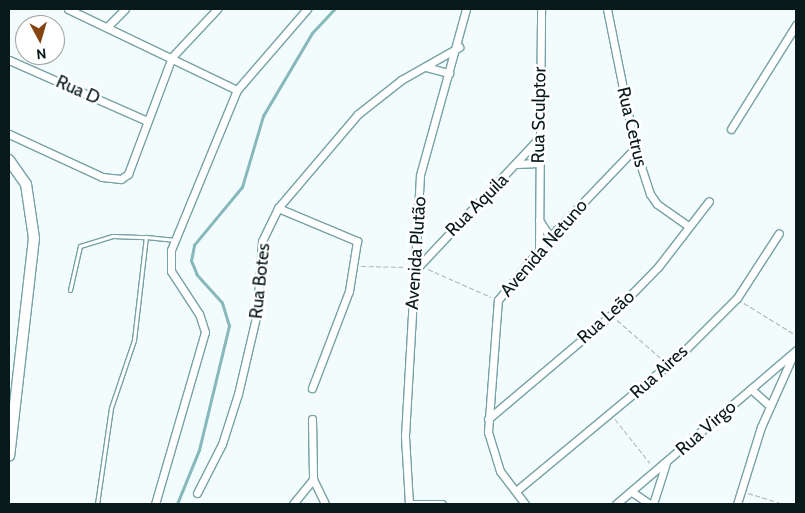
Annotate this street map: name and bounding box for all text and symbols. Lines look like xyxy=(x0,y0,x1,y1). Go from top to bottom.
north arrow xyxy=(15,15,65,65)
text: N xyxy=(36,44,47,63)
street label: Rua Sculptor xyxy=(527,67,551,163)
street label: Rua D xyxy=(53,71,103,109)
street label: Rua Cetrus xyxy=(612,85,652,169)
street label: Rua Aquila xyxy=(441,169,513,241)
street label: Avenida Netuno xyxy=(496,195,592,301)
street label: Avenida Plutão xyxy=(401,196,431,310)
street label: Rua Botes xyxy=(245,242,275,320)
street label: Rua Leão xyxy=(573,286,639,348)
street label: Rua Aires xyxy=(626,341,692,403)
street label: Rua Virgo xyxy=(671,396,741,460)

